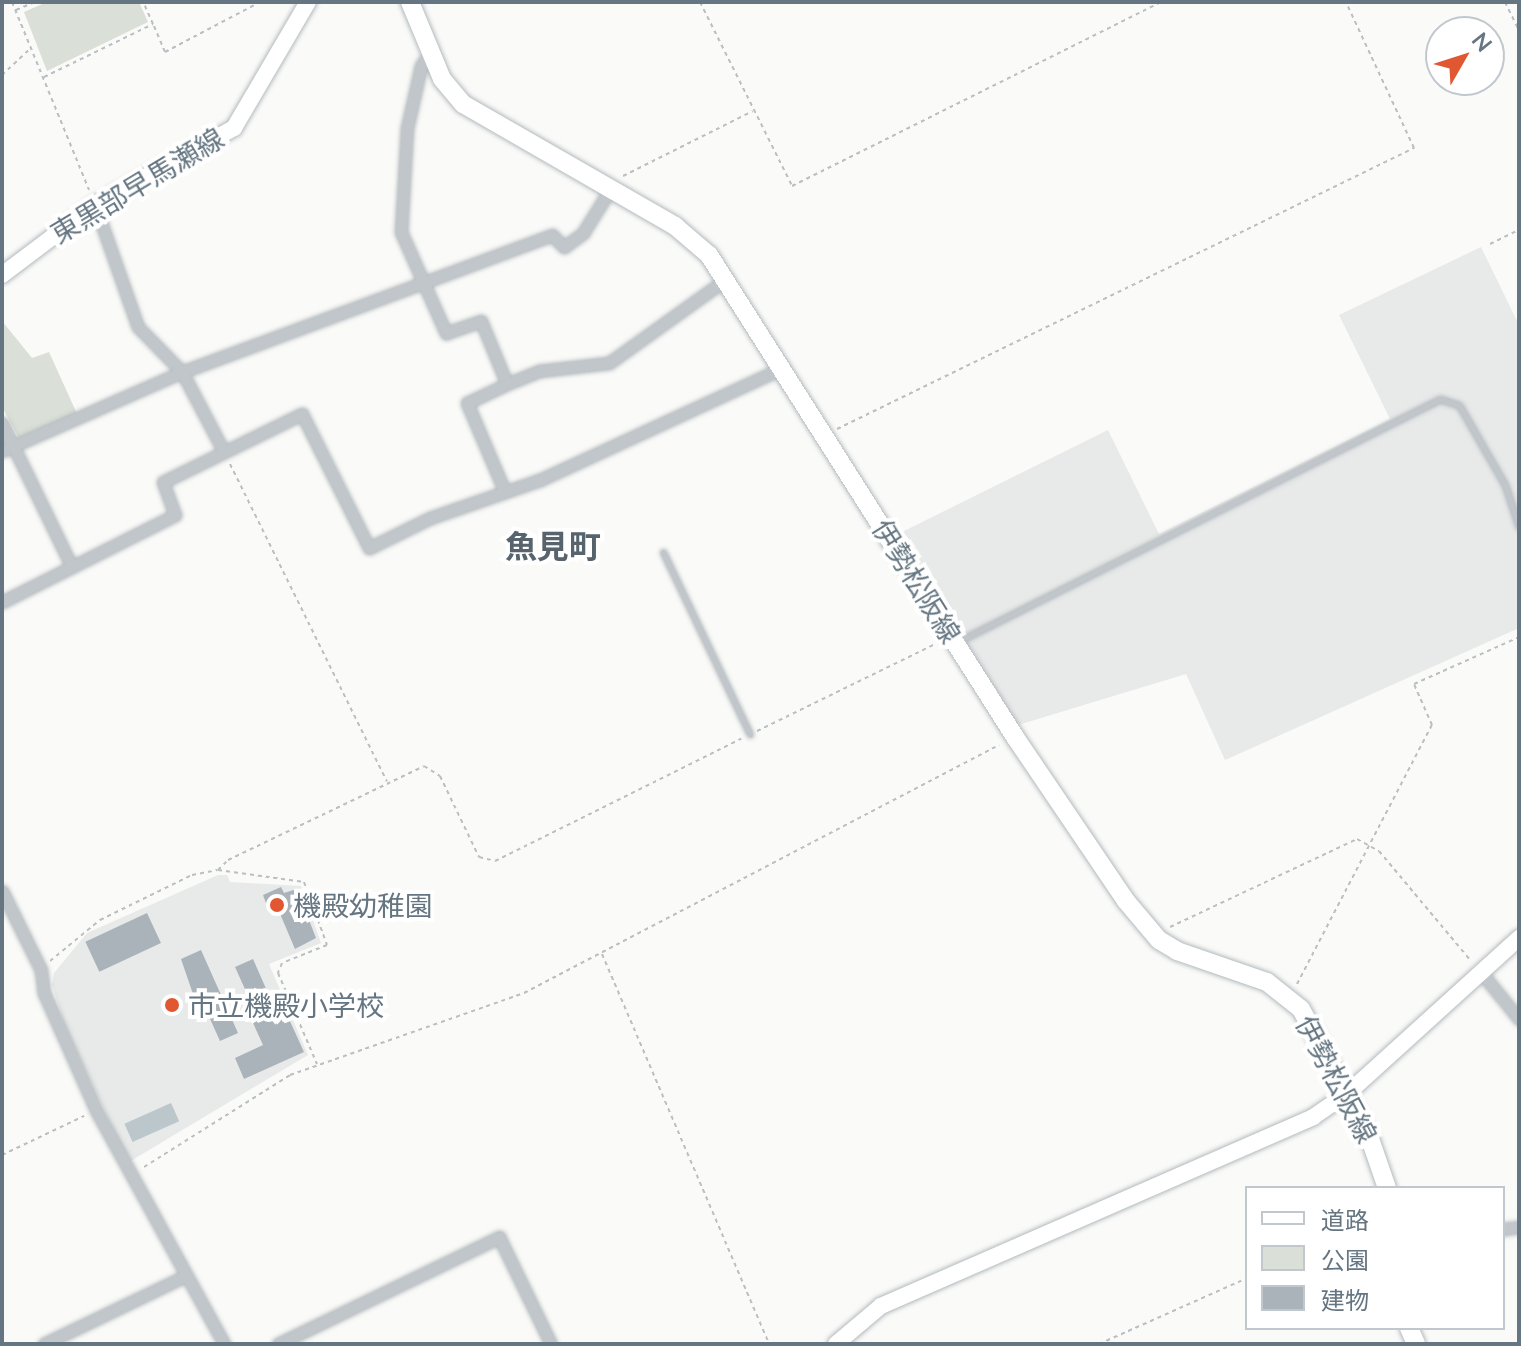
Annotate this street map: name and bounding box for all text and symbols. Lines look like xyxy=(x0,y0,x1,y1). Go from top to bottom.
north arrow xyxy=(1425,16,1505,96)
text: N xyxy=(1467,27,1498,57)
street label: 東黒部早馬瀬線 xyxy=(44,120,230,250)
street label: 伊勢松阪線 xyxy=(866,513,968,649)
district label: 魚見町 xyxy=(505,527,601,565)
place label: 機殿幼稚園 xyxy=(293,888,433,922)
marker: 機殿幼稚園 xyxy=(268,896,286,914)
place label: 市立機殿小学校 xyxy=(188,988,384,1022)
marker: 市立機殿小学校 xyxy=(163,996,181,1014)
street label: 伊勢松阪線 xyxy=(1289,1009,1385,1149)
legend xyxy=(1245,1186,1505,1330)
text: 道路 xyxy=(1321,1205,1369,1234)
text: 公園 xyxy=(1321,1245,1369,1274)
text: 建物 xyxy=(1321,1285,1369,1314)

